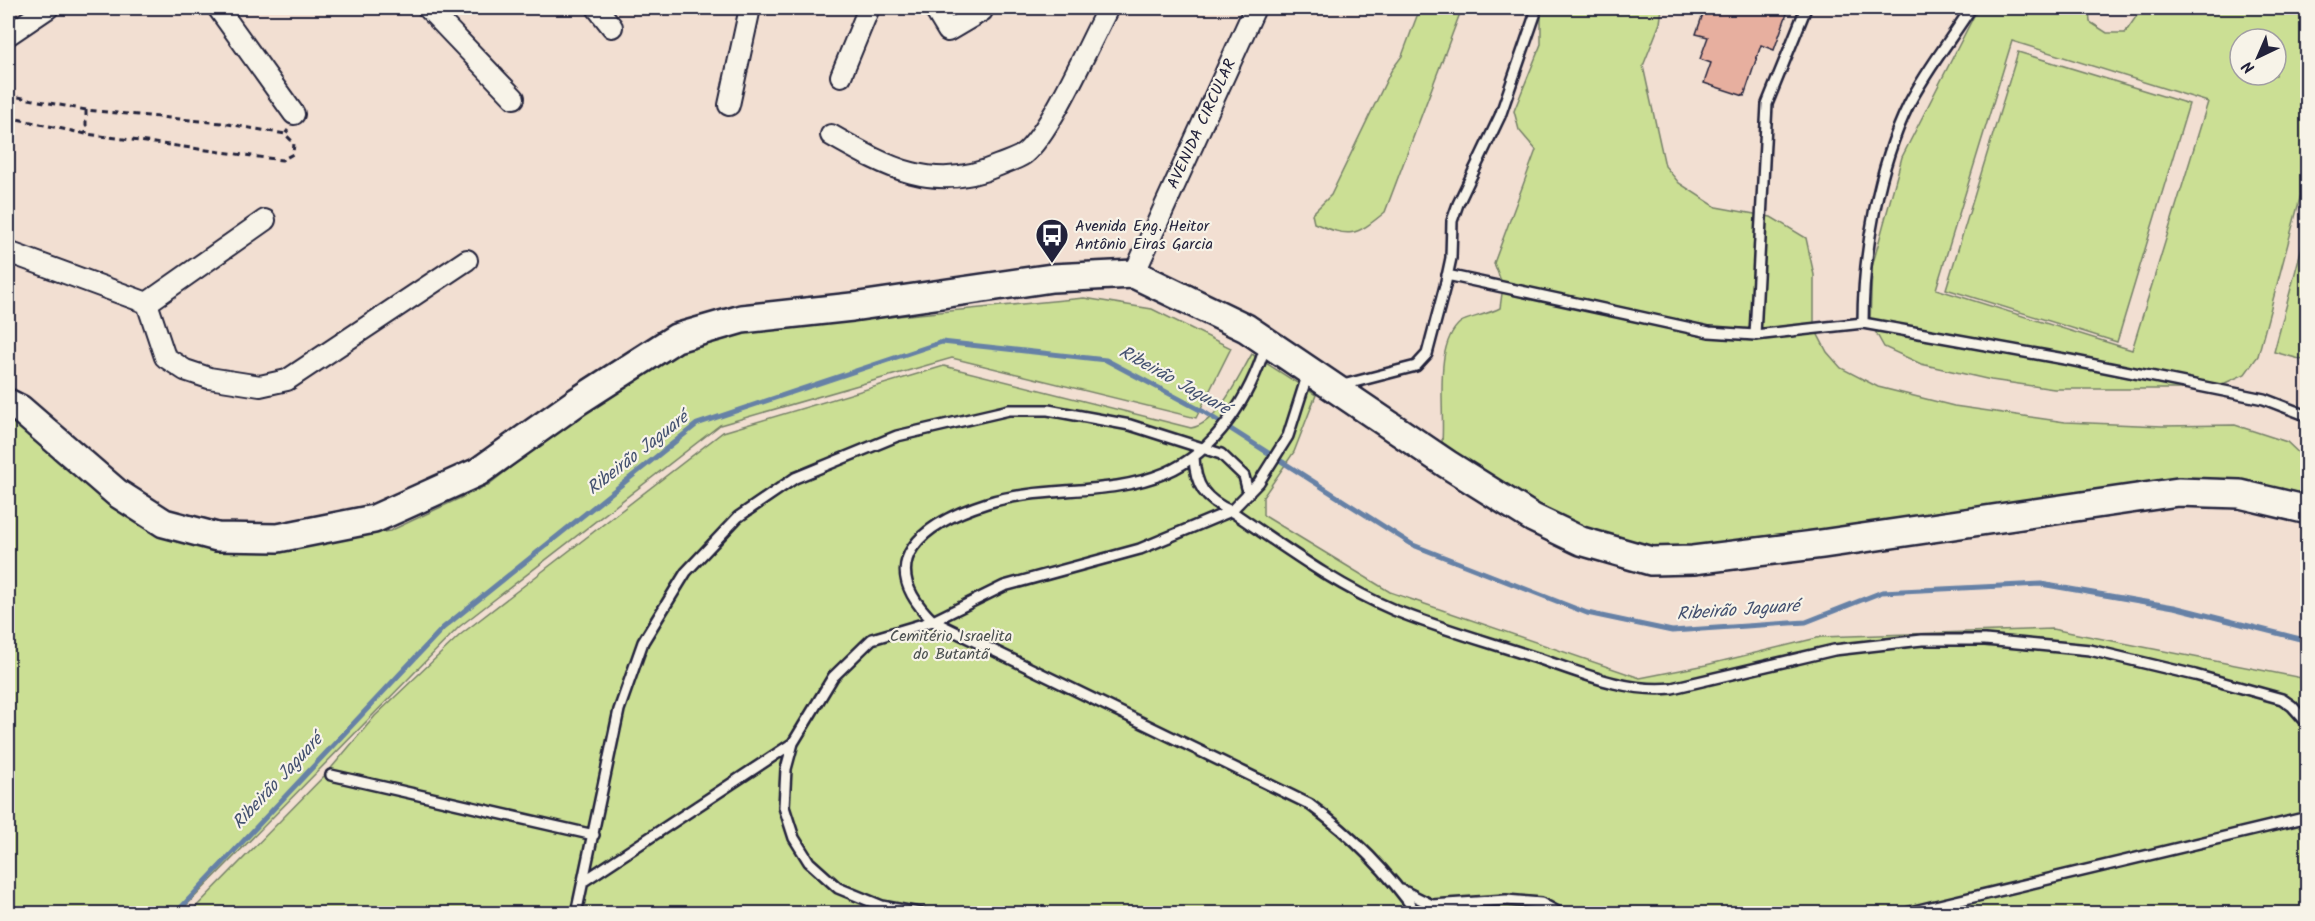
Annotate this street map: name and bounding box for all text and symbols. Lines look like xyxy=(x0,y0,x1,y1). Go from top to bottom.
north arrow xyxy=(2228,27,2288,87)
text: N xyxy=(2236,54,2261,79)
street label: AVENIDA CIRCULAR xyxy=(1161,55,1243,193)
place label: Avenida Eng. Heitor Antônio Eiras Garcia xyxy=(1075,214,1213,257)
bus stop icon: Avenida Eng. Heitor Antônio Eiras Garcia xyxy=(1034,217,1070,264)
water label: Ribeirão Jaguaré xyxy=(1113,339,1238,425)
water label: Ribeirão Jaguaré xyxy=(581,402,699,503)
water label: Ribeirão Jaguaré xyxy=(1676,592,1804,630)
park label: Cemitério Israelita do Butantã xyxy=(890,624,1012,667)
water label: Ribeirão Jaguaré xyxy=(226,724,333,837)

